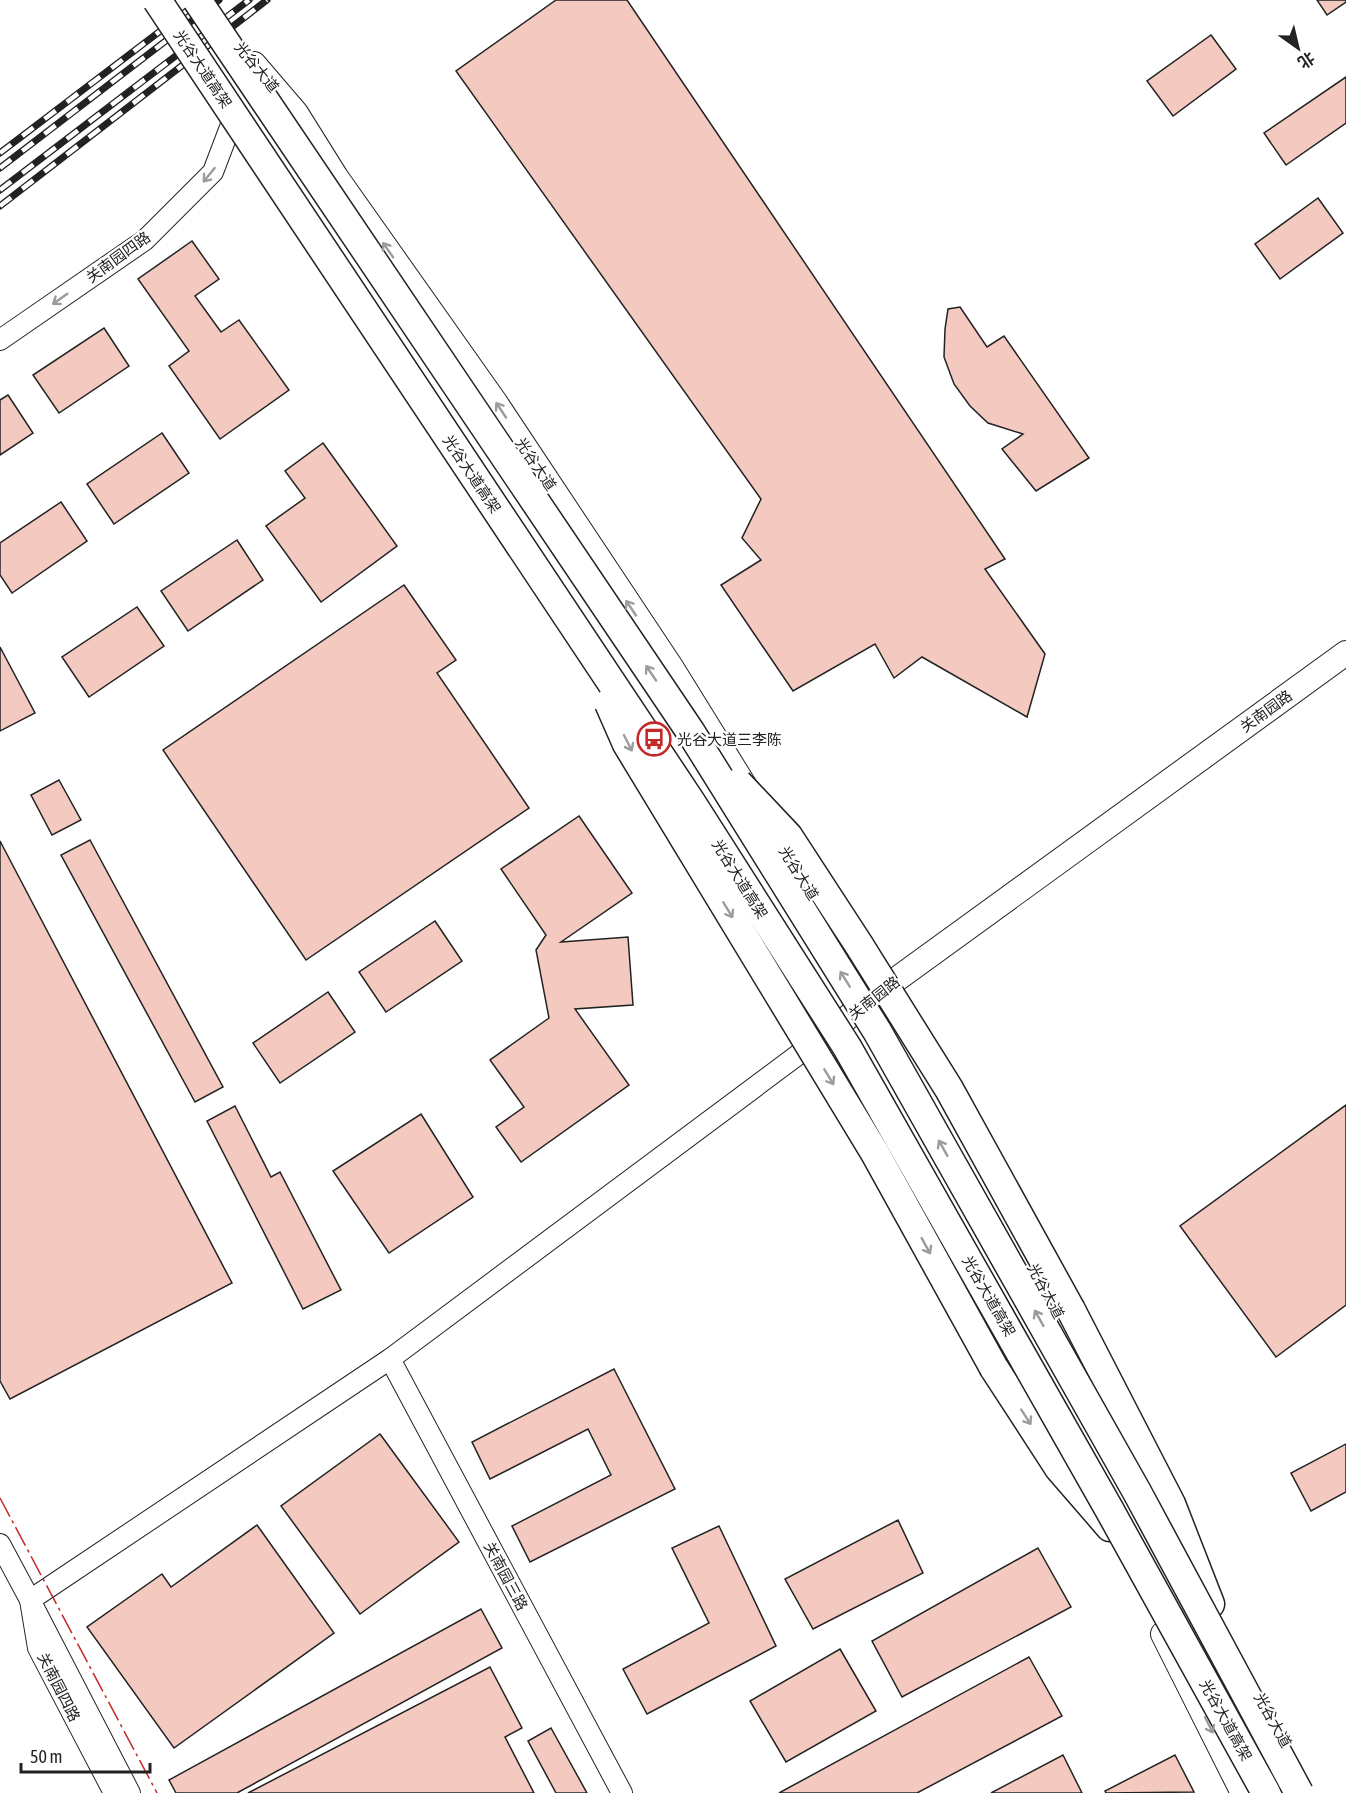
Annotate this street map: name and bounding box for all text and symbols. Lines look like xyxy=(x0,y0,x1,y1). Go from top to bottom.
north arrow xyxy=(1268,18,1328,78)
street label: 光谷大道高架 xyxy=(171,27,235,111)
street label: 光谷大道 xyxy=(232,38,282,96)
text: 北 xyxy=(1295,48,1318,72)
one-way arrow xyxy=(202,167,215,183)
street label: 关南园四路 xyxy=(83,228,153,286)
one-way arrow xyxy=(382,243,394,259)
one-way arrow xyxy=(52,293,68,305)
one-way arrow xyxy=(494,402,506,419)
street label: 光谷大道高架 xyxy=(440,432,504,516)
street label: 光谷大道 xyxy=(512,434,560,494)
one-way arrow xyxy=(625,599,638,616)
one-way arrow xyxy=(645,665,657,681)
street label: 关南园路 xyxy=(1237,686,1295,736)
bus stop icon: 光谷大道三李陈 xyxy=(636,721,672,757)
place label: 光谷大道三李陈 xyxy=(677,731,782,748)
one-way arrow xyxy=(622,734,634,752)
street label: 光谷大道高架 xyxy=(709,836,771,922)
street label: 光谷大道 xyxy=(776,843,822,903)
one-way arrow xyxy=(722,901,734,918)
one-way arrow xyxy=(839,971,852,988)
street label: 关南园路 xyxy=(845,973,903,1023)
one-way arrow xyxy=(823,1068,835,1085)
one-way arrow xyxy=(937,1140,949,1157)
one-way arrow xyxy=(920,1237,932,1254)
street label: 光谷大道高架 xyxy=(959,1253,1019,1339)
street label: 光谷大道 xyxy=(1024,1261,1068,1321)
one-way arrow xyxy=(1033,1310,1045,1327)
one-way arrow xyxy=(1020,1408,1032,1425)
street label: 关南园三路 xyxy=(481,1539,531,1613)
street label: 关南园四路 xyxy=(34,1650,84,1724)
street label: 光谷大道高架 xyxy=(1197,1677,1255,1763)
street label: 光谷大道 xyxy=(1251,1690,1295,1750)
one-way arrow xyxy=(1204,1716,1216,1734)
scale bar xyxy=(21,1736,150,1774)
text: 50 m xyxy=(30,1746,62,1767)

